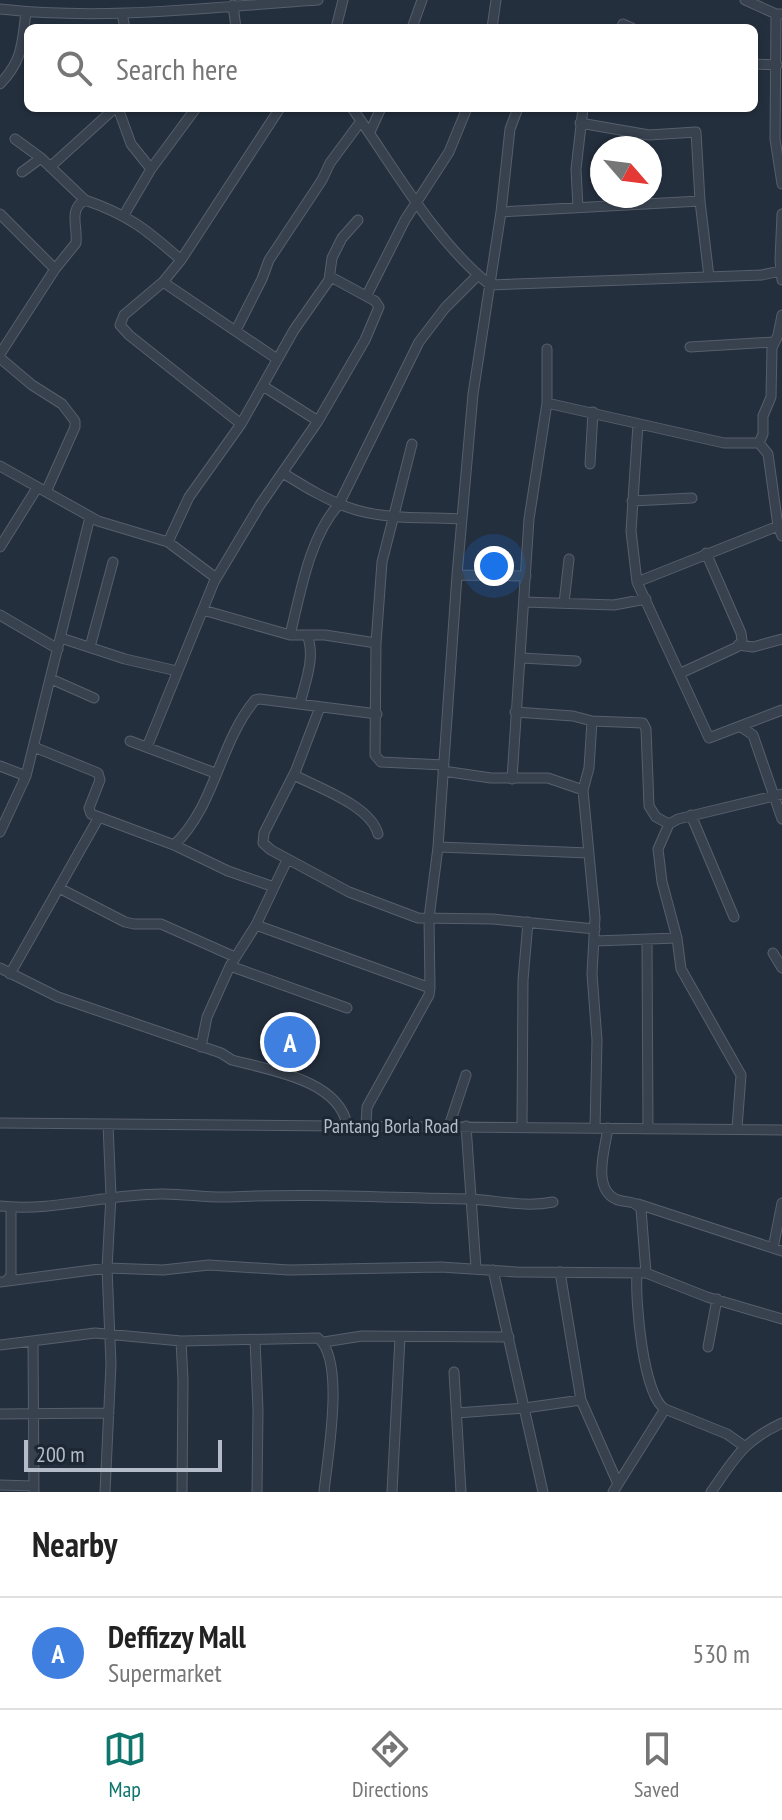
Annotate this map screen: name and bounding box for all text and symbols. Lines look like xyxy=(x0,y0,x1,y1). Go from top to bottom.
search box xyxy=(24,24,758,112)
icon: search xyxy=(52,46,96,90)
text: Search here xyxy=(116,49,238,88)
north arrow xyxy=(590,136,662,208)
your location xyxy=(474,546,514,586)
pin: A xyxy=(264,1012,316,1072)
street label: Pantang Borla Road xyxy=(324,1113,458,1139)
scale bar xyxy=(24,1436,222,1472)
text: 200 m xyxy=(36,1440,85,1468)
text: Nearby xyxy=(32,1522,117,1566)
text: Deffizzy Mall xyxy=(108,1617,246,1656)
text: A xyxy=(51,1637,65,1670)
text: 530 m xyxy=(692,1637,750,1670)
text: Supermarket xyxy=(108,1656,222,1689)
tab: Map xyxy=(103,1727,147,1803)
tab: Directions xyxy=(352,1727,429,1803)
tab: Saved xyxy=(634,1727,679,1803)

